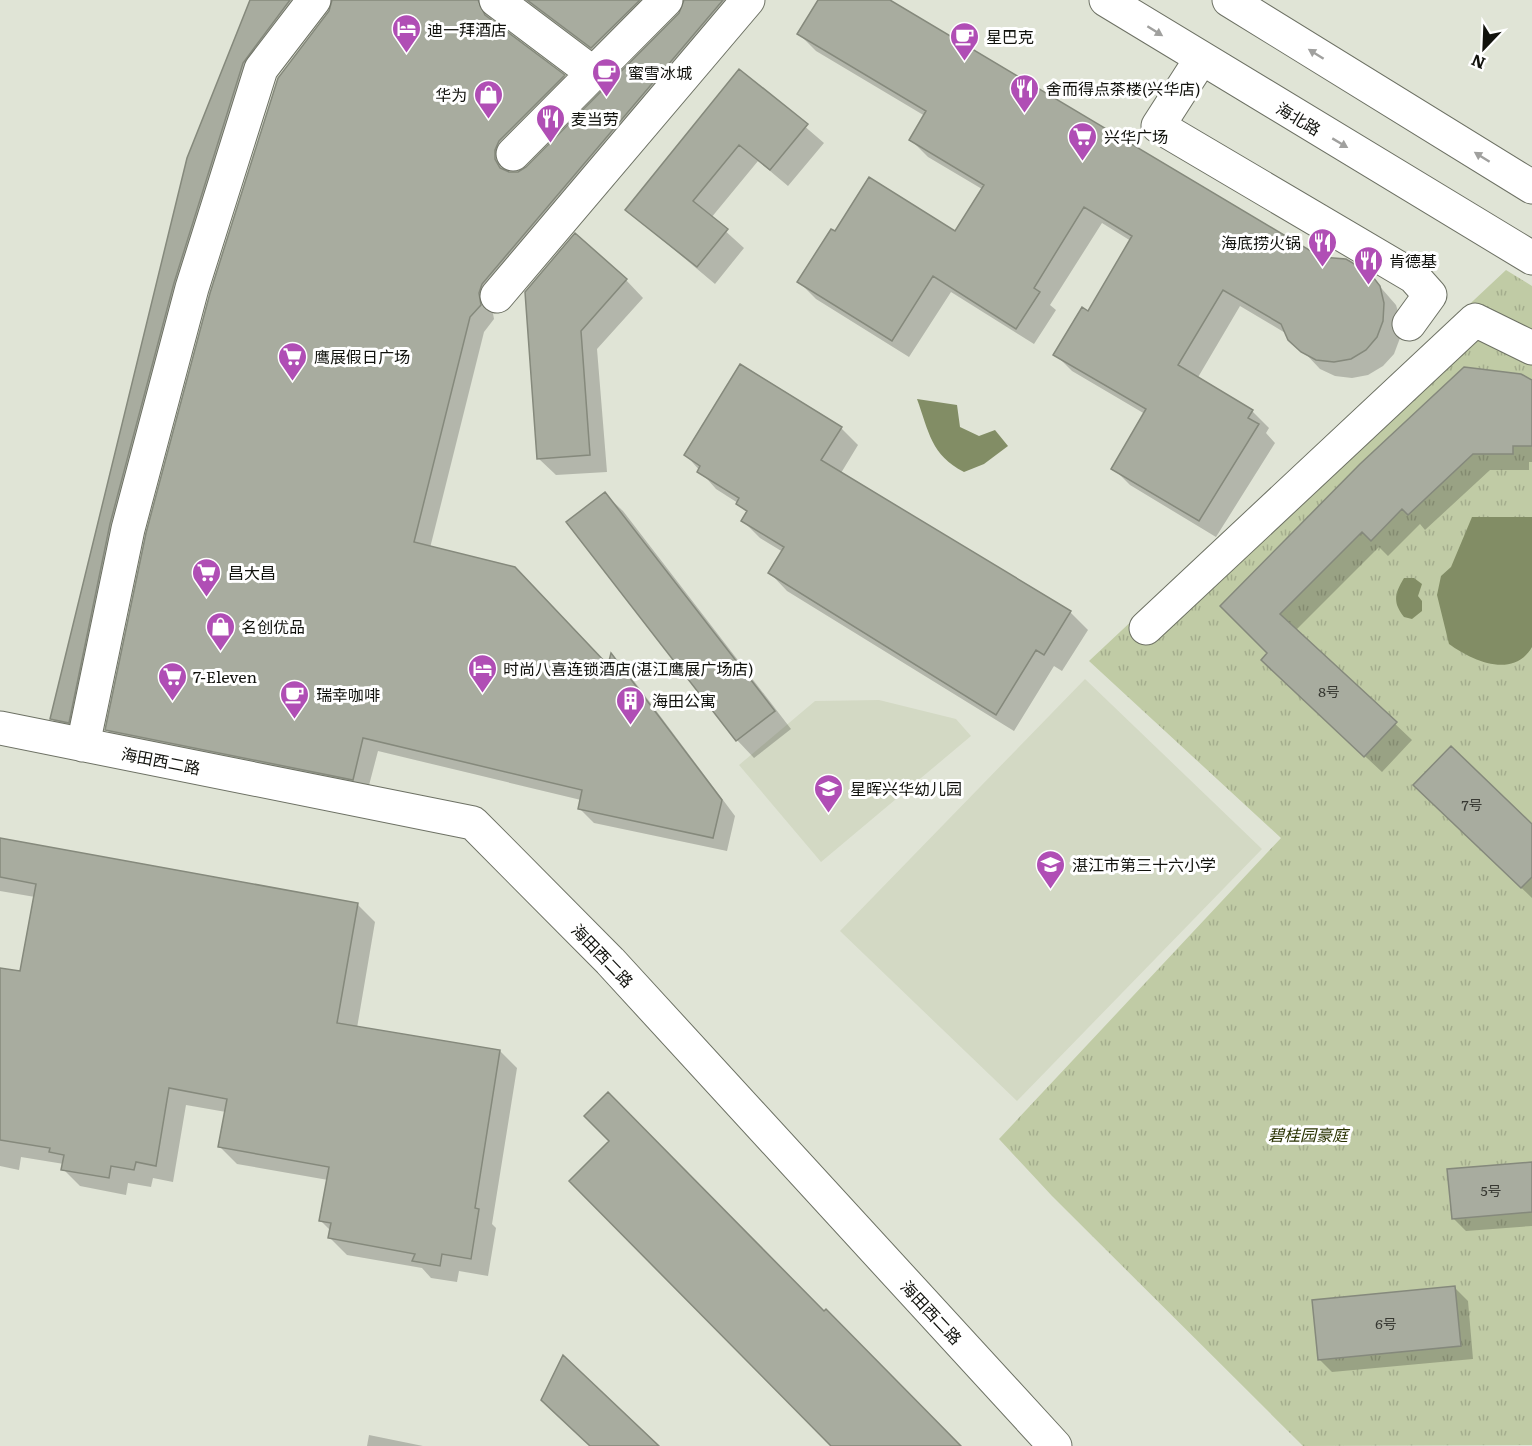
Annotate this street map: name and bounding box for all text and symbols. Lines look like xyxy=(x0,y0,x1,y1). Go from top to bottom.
hotel icon: 迪一拜酒店 xyxy=(390,13,422,55)
place label: 迪一拜酒店 xyxy=(427,17,507,41)
north arrow xyxy=(1454,18,1514,78)
cafe icon: 星巴克 xyxy=(949,20,981,62)
place label: 星巴克 xyxy=(986,24,1034,48)
one-way arrow xyxy=(1147,25,1163,36)
one-way arrow xyxy=(1309,48,1325,60)
text: N xyxy=(1467,49,1489,76)
cafe icon: 蜜雪冰城 xyxy=(591,56,623,98)
place label: 蜜雪冰城 xyxy=(628,60,692,84)
restaurant icon: 舍而得点茶楼(兴华店) xyxy=(1009,72,1041,114)
place label: 舍而得点茶楼(兴华店) xyxy=(1046,76,1201,100)
shop icon: 华为 xyxy=(472,78,504,120)
place label: 华为 xyxy=(435,82,467,106)
street label: 海北路 xyxy=(1272,95,1326,141)
restaurant icon: 麦当劳 xyxy=(534,102,566,144)
place label: 麦当劳 xyxy=(571,106,619,130)
supermarket icon: 兴华广场 xyxy=(1067,120,1099,162)
place label: 兴华广场 xyxy=(1104,124,1168,148)
one-way arrow xyxy=(1332,138,1349,148)
one-way arrow xyxy=(1474,151,1490,162)
restaurant icon: 海底捞火锅 xyxy=(1306,226,1338,268)
place label: 海底捞火锅 xyxy=(1221,230,1301,254)
restaurant icon: 肯德基 xyxy=(1352,244,1384,286)
place label: 肯德基 xyxy=(1389,248,1437,272)
supermarket icon: 鹰展假日广场 xyxy=(277,340,309,382)
place label: 鹰展假日广场 xyxy=(314,344,410,368)
supermarket icon: 昌大昌 xyxy=(191,556,223,598)
place label: 昌大昌 xyxy=(228,560,276,584)
shop icon: 名创优品 xyxy=(204,610,236,652)
place label: 名创优品 xyxy=(241,614,305,638)
hotel icon: 时尚八喜连锁酒店(湛江鹰展广场店) xyxy=(466,652,498,694)
place label: 时尚八喜连锁酒店(湛江鹰展广场店) xyxy=(503,656,754,680)
supermarket icon: 7-Eleven xyxy=(156,660,188,702)
place label: 7-Eleven xyxy=(193,664,257,688)
cafe icon: 瑞幸咖啡 xyxy=(279,678,311,720)
house number: 8号 xyxy=(1318,681,1340,701)
place label: 瑞幸咖啡 xyxy=(316,682,380,706)
building icon: 海田公寓 xyxy=(615,684,647,726)
place label: 海田公寓 xyxy=(652,688,716,712)
street label: 海田西二路 xyxy=(119,741,203,779)
school or university icon: 星晖兴华幼儿园 xyxy=(813,772,845,814)
place label: 星晖兴华幼儿园 xyxy=(850,776,962,800)
house number: 7号 xyxy=(1461,794,1483,814)
school or university icon: 湛江市第三十六小学 xyxy=(1035,848,1067,890)
place label: 湛江市第三十六小学 xyxy=(1072,852,1216,876)
street label: 海田西二路 xyxy=(567,918,639,992)
park label: 碧桂园豪庭 xyxy=(1268,1122,1351,1146)
house number: 5号 xyxy=(1480,1180,1502,1200)
street label: 海田西二路 xyxy=(896,1275,968,1349)
house number: 6号 xyxy=(1375,1313,1397,1333)

